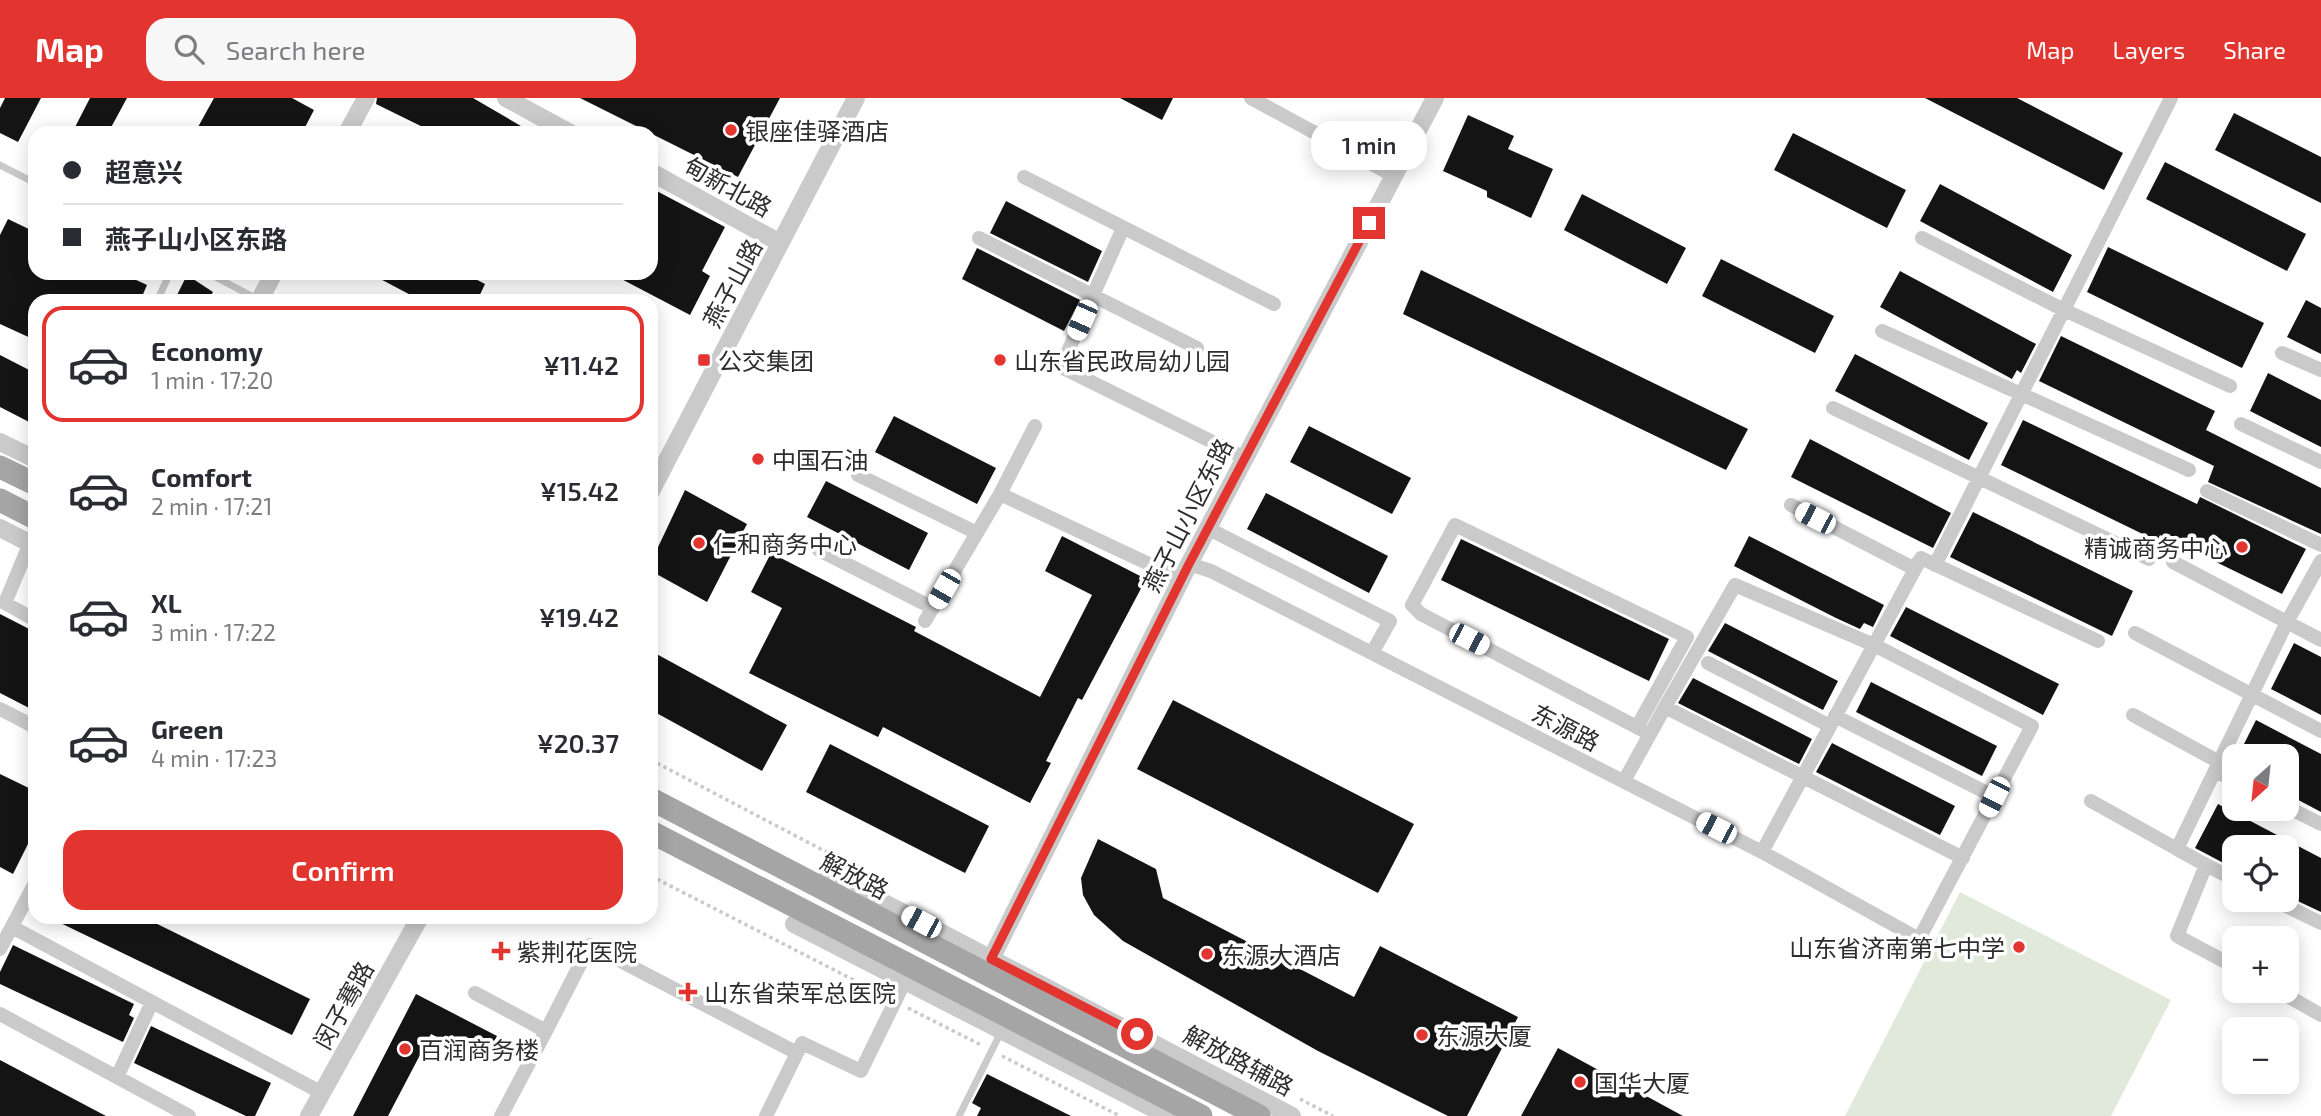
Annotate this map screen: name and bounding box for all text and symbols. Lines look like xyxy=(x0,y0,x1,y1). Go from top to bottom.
search box xyxy=(146,18,636,81)
text: Map xyxy=(35,29,104,69)
icon: search xyxy=(170,30,208,68)
text: Search here xyxy=(226,34,365,65)
text: Map xyxy=(2026,35,2074,64)
text: Layers xyxy=(2112,35,2185,64)
text: Share xyxy=(2223,35,2286,64)
place label: 银座佳驿酒店 xyxy=(745,116,889,145)
marker: 银座佳驿酒店 xyxy=(723,122,739,138)
callout: 1 min xyxy=(1311,122,1427,170)
text: 1 min xyxy=(1342,131,1396,159)
street label: 甸新北路 xyxy=(679,150,777,222)
text: 超意兴 xyxy=(105,156,183,187)
route end xyxy=(1353,207,1385,239)
text: 燕子山小区东路 xyxy=(105,223,287,254)
street label: 燕子山路 xyxy=(697,234,767,332)
car xyxy=(1064,297,1101,343)
icon: car xyxy=(67,333,130,396)
text: Economy xyxy=(151,335,263,366)
place label: 公交集团 xyxy=(718,346,814,375)
place label: 山东省民政局幼儿园 xyxy=(1014,346,1230,375)
text: ¥11.42 xyxy=(543,349,619,380)
marker: 公交集团 xyxy=(696,352,712,368)
marker: 山东省民政局幼儿园 xyxy=(992,352,1008,368)
text: 1 min · 17:20 xyxy=(151,366,273,394)
street label: 燕子山小区东路 xyxy=(1136,434,1238,596)
place label: 中国石油 xyxy=(772,445,868,474)
marker: 中国石油 xyxy=(750,451,766,467)
icon: car xyxy=(67,459,130,522)
text: Comfort xyxy=(151,461,252,492)
text: ¥15.42 xyxy=(540,475,619,506)
text: 2 min · 17:21 xyxy=(151,492,272,520)
car xyxy=(1792,499,1839,537)
place label: 仁和商务中心 xyxy=(713,529,857,558)
place label: 精诚商务中心 xyxy=(2084,533,2228,562)
marker: 仁和商务中心 xyxy=(691,535,707,551)
marker: 精诚商务中心 xyxy=(2234,539,2250,555)
car xyxy=(925,566,964,612)
icon: car xyxy=(67,585,130,648)
text: XL xyxy=(151,587,182,618)
text: ¥19.42 xyxy=(539,601,619,632)
text: 3 min · 17:22 xyxy=(151,618,276,646)
car xyxy=(1446,620,1493,658)
street label: 东源路 xyxy=(1527,698,1605,756)
icon: car xyxy=(67,711,130,774)
text: Green xyxy=(151,713,224,744)
text: ¥20.37 xyxy=(537,727,619,758)
text: 4 min · 17:23 xyxy=(151,744,277,772)
north arrow xyxy=(2222,744,2300,821)
map controls xyxy=(2222,744,2299,1094)
car xyxy=(1976,774,2013,820)
car xyxy=(1693,809,1740,847)
button: Confirm xyxy=(63,830,623,910)
button: locate xyxy=(2222,835,2299,912)
street label: 解放路 xyxy=(816,846,894,904)
car xyxy=(898,903,945,941)
button: + xyxy=(2222,926,2299,1003)
place label: 山东省济南第七中学 xyxy=(1789,933,2005,962)
place label: 紫荆花医院 xyxy=(517,937,637,966)
marker: 山东省济南第七中学 xyxy=(2011,939,2027,955)
place label: 东源大酒店 xyxy=(1221,940,1341,969)
marker: 紫荆花医院 xyxy=(491,941,511,961)
marker: 东源大酒店 xyxy=(1199,946,1215,962)
street label: 闵子骞路 xyxy=(307,956,379,1054)
place label: 山东省荣军总医院 xyxy=(704,978,896,1007)
marker: 山东省荣军总医院 xyxy=(678,982,698,1002)
button: − xyxy=(2222,1017,2299,1094)
route start xyxy=(1121,1018,1153,1050)
street label: 解放路辅路 xyxy=(1179,1019,1299,1101)
place label: 东源大厦 xyxy=(1436,1021,1532,1050)
marker: 东源大厦 xyxy=(1414,1027,1430,1043)
place label: 百润商务楼 xyxy=(419,1035,539,1064)
marker: 百润商务楼 xyxy=(397,1041,413,1057)
place label: 国华大厦 xyxy=(1594,1068,1690,1097)
marker: 国华大厦 xyxy=(1572,1074,1588,1090)

